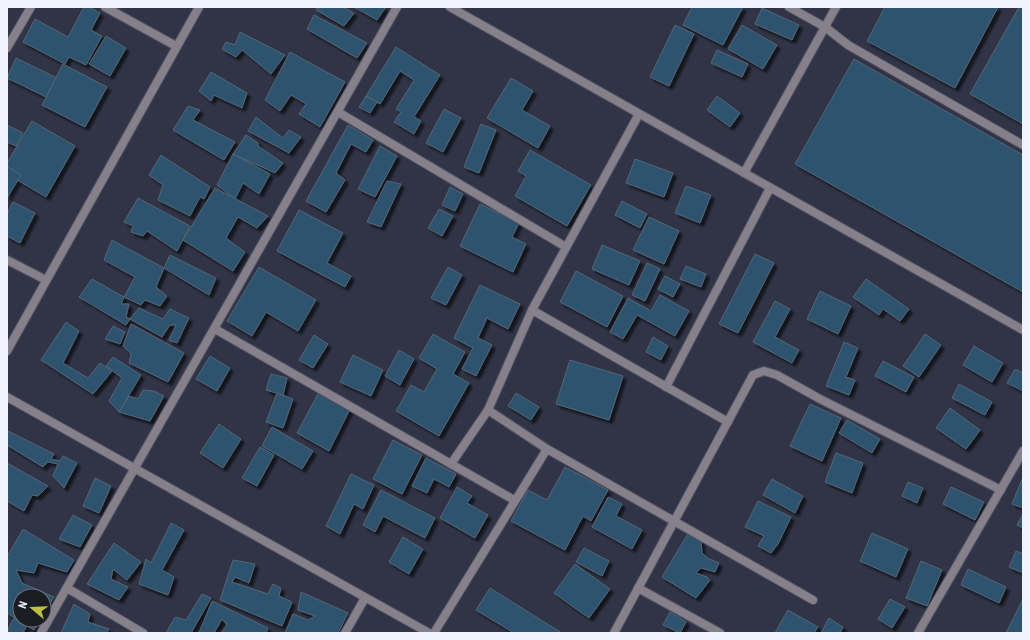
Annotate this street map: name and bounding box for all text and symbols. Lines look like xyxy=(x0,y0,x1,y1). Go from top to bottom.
north arrow xyxy=(12,588,52,628)
text: N xyxy=(16,599,30,610)

